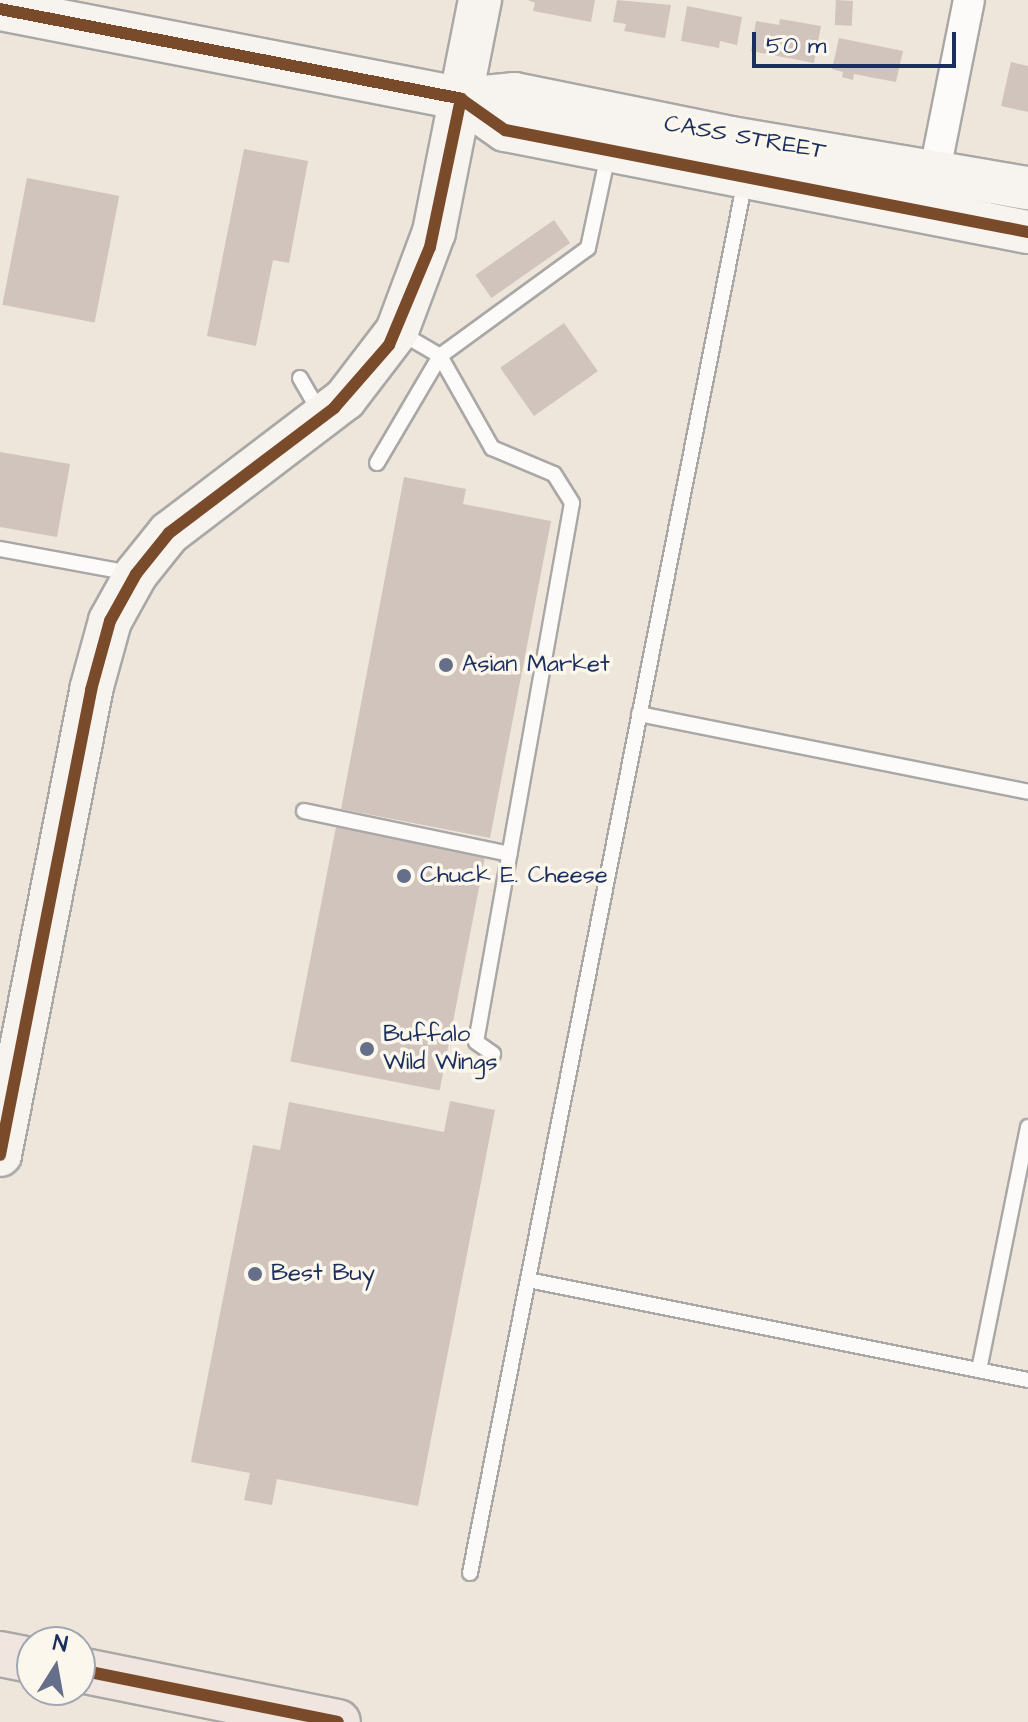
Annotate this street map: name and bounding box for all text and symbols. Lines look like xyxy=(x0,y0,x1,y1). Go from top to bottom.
scale bar xyxy=(756,16,960,66)
text: 50 m xyxy=(766,29,826,63)
street label: CASS STREET xyxy=(662,110,828,166)
place label: Asian Market xyxy=(462,651,610,679)
marker: Asian Market xyxy=(437,656,455,674)
place label: Chuck E. Cheese xyxy=(420,862,608,890)
marker: Chuck E. Cheese xyxy=(395,867,413,885)
place label: Buffalo Wild Wings xyxy=(383,1021,498,1077)
marker: Buffalo Wild Wings xyxy=(358,1040,376,1058)
place label: Best Buy xyxy=(271,1260,375,1288)
marker: Best Buy xyxy=(246,1265,264,1283)
north arrow xyxy=(16,1626,96,1706)
text: N xyxy=(51,1627,70,1660)

